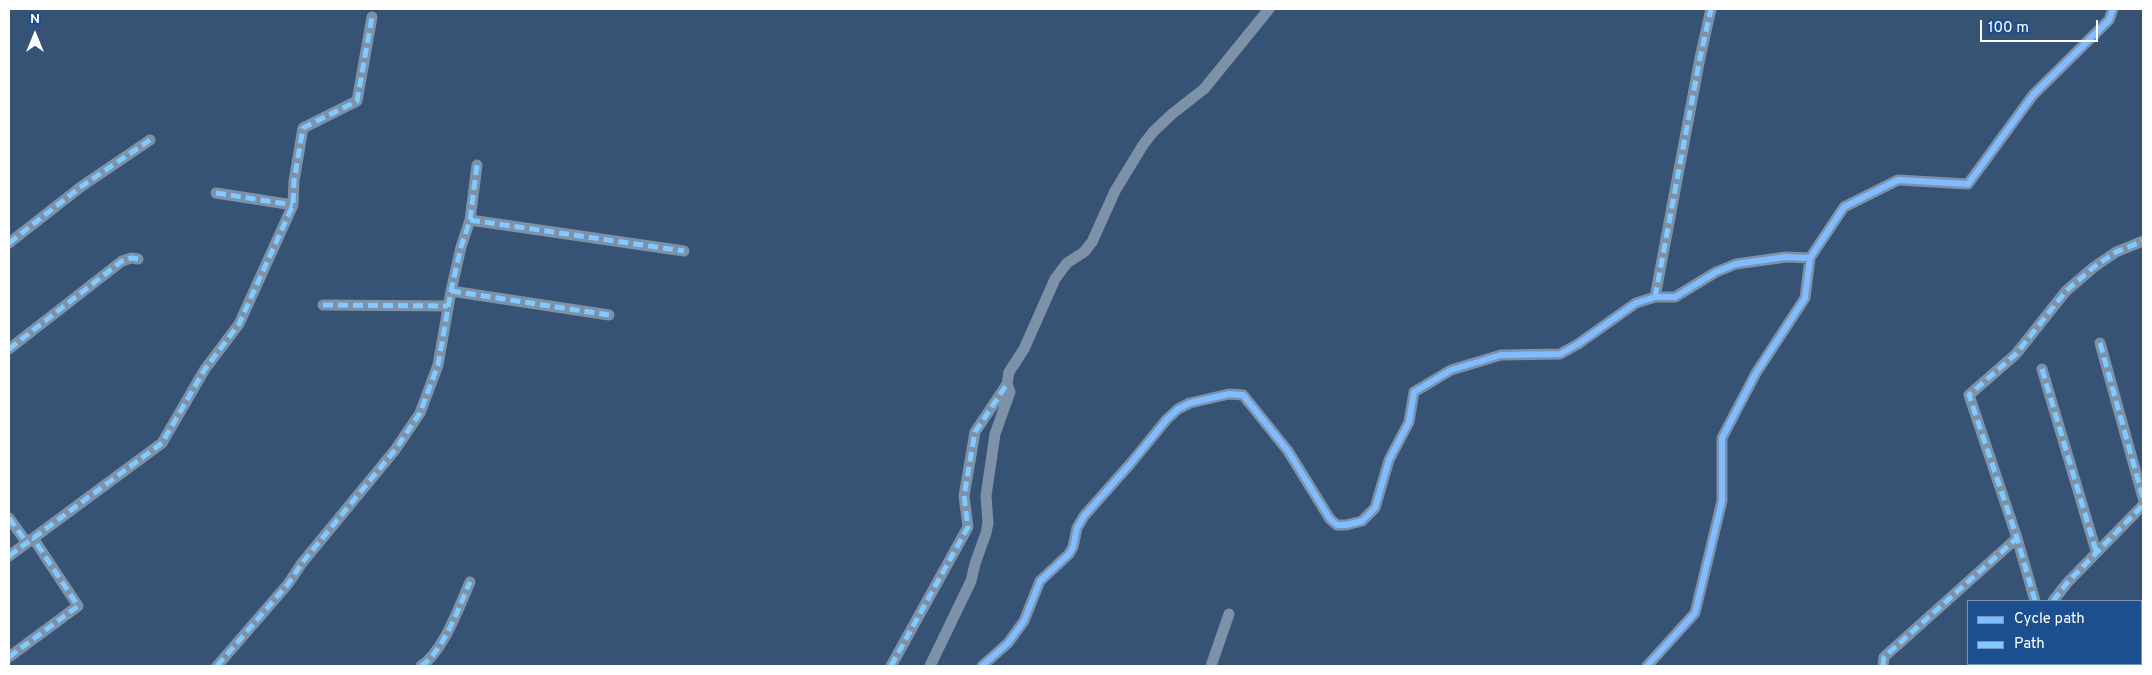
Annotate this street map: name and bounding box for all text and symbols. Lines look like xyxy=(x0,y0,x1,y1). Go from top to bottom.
north arrow xyxy=(10,10,60,60)
scale bar xyxy=(1982,10,2100,42)
text: N xyxy=(30,11,40,28)
text: 100 m xyxy=(1988,19,2029,38)
legend xyxy=(1967,600,2142,665)
text: Cycle path xyxy=(2014,610,2085,629)
text: Path xyxy=(2014,635,2045,654)

